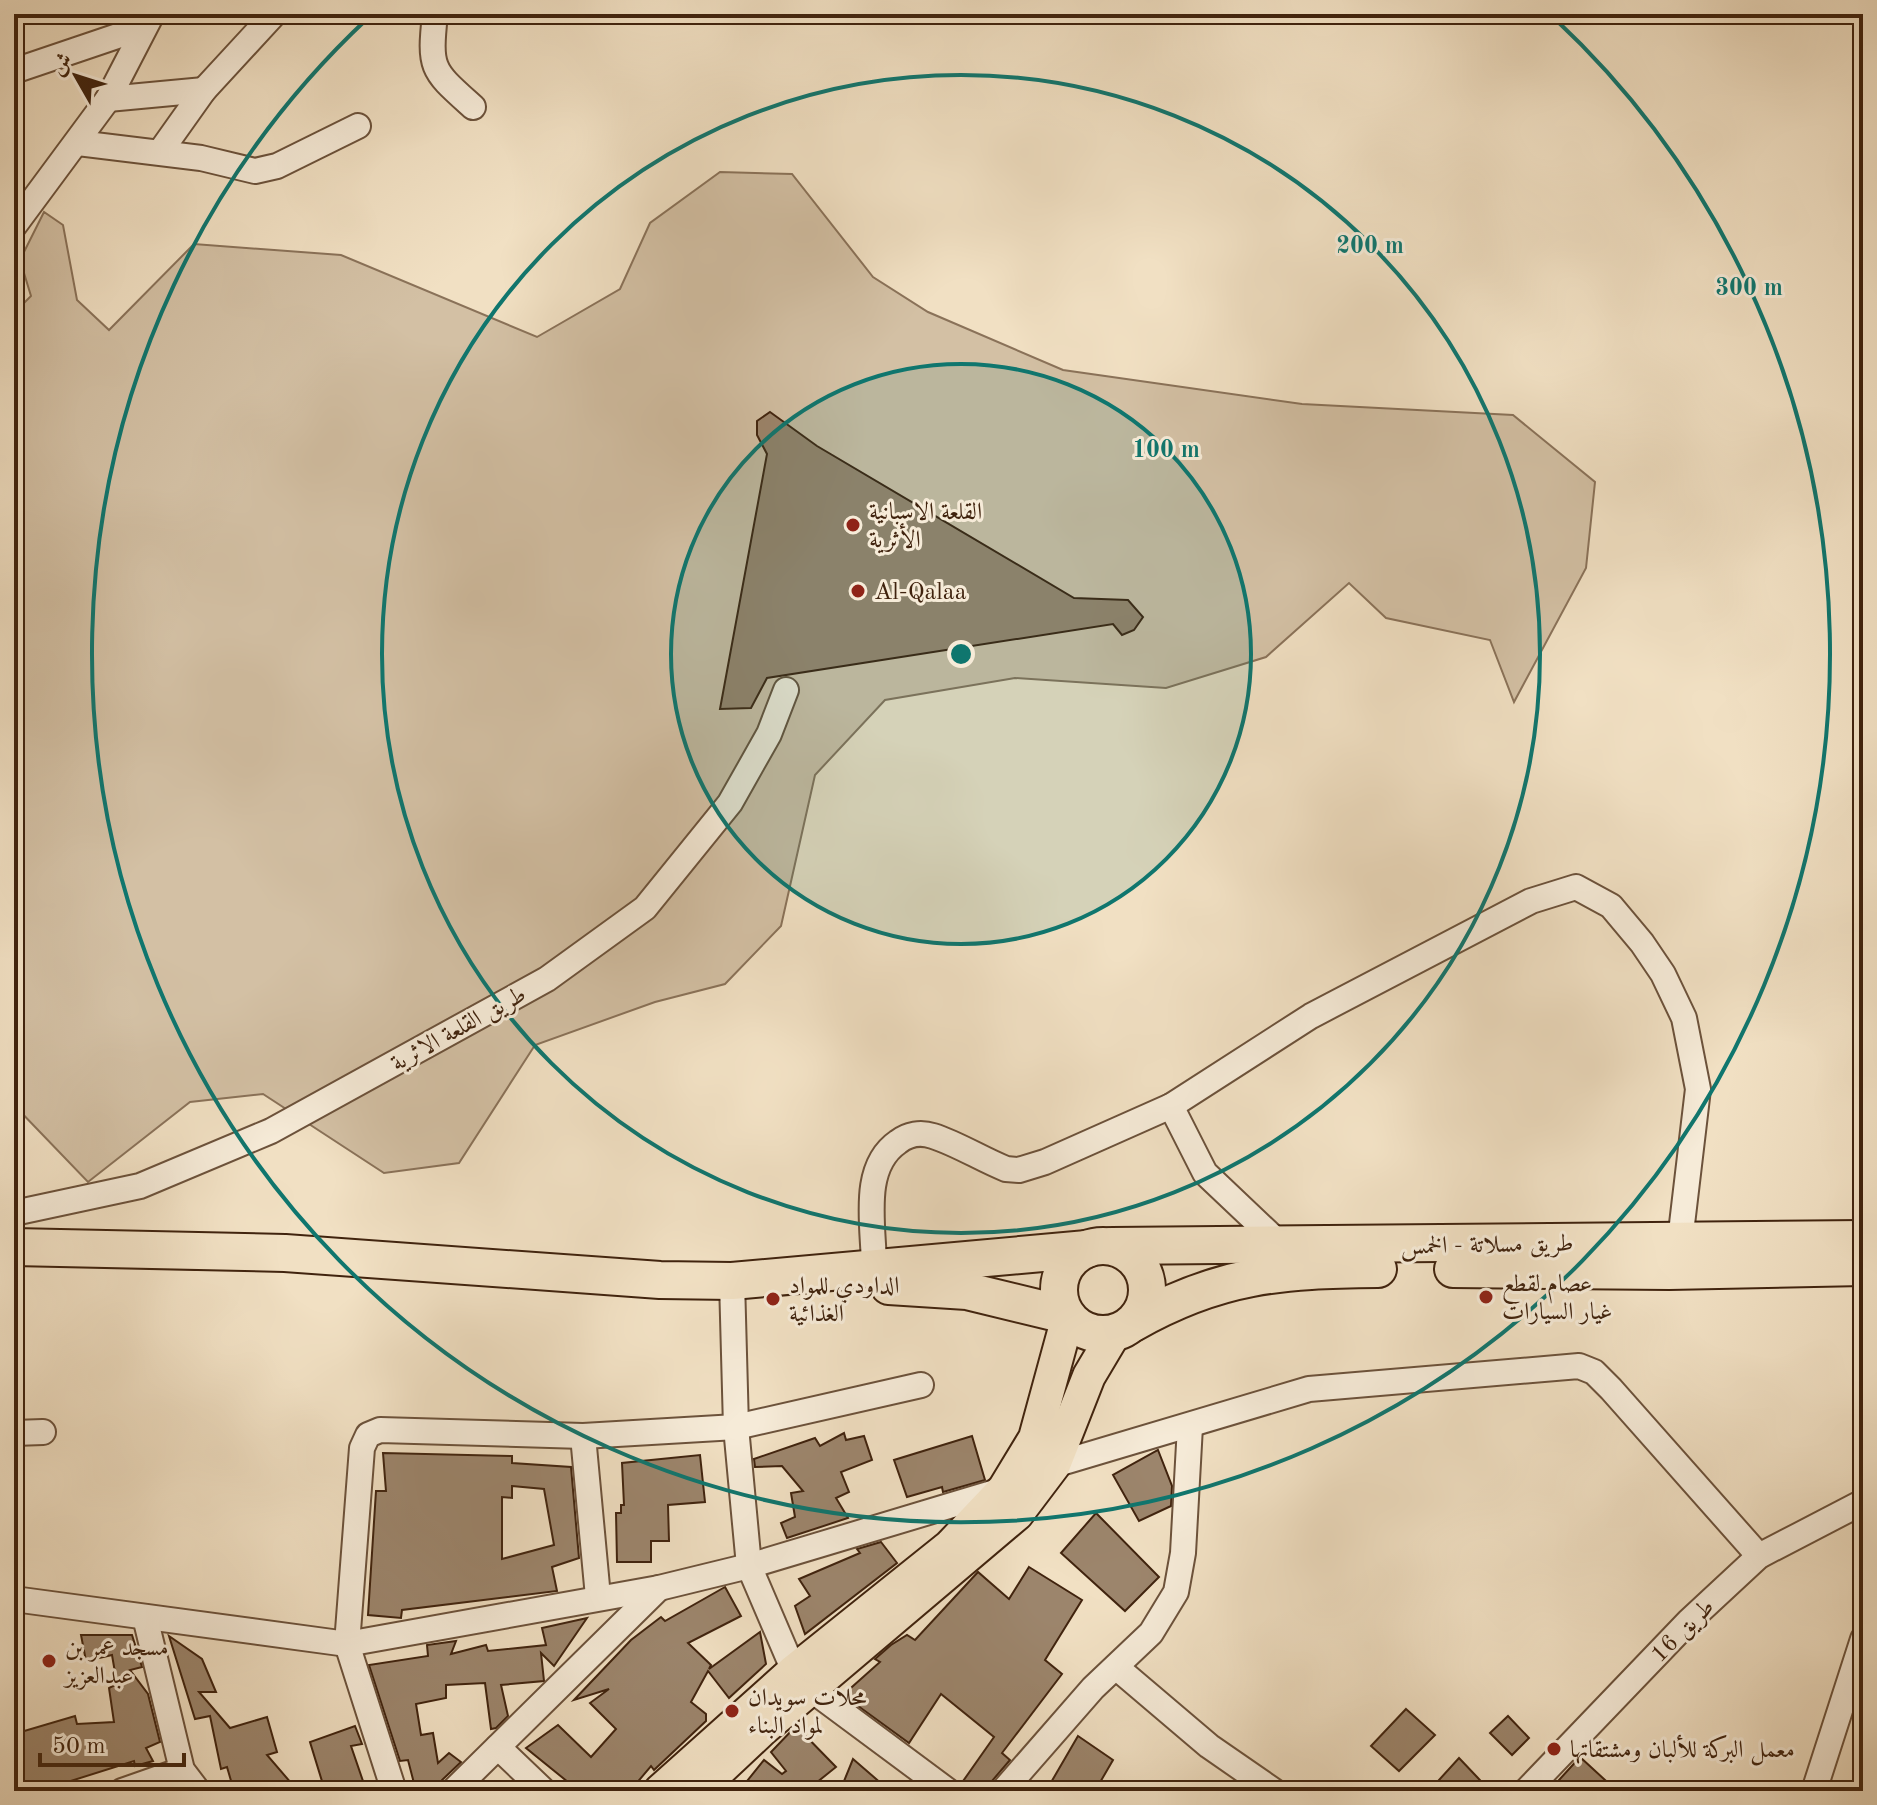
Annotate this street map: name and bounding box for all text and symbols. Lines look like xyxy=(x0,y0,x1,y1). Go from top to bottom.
north arrow xyxy=(36,36,116,116)
text: ش xyxy=(47,49,77,80)
text: 200 m xyxy=(1336,235,1404,259)
text: 300 m xyxy=(1715,277,1783,301)
text: 100 m xyxy=(1132,439,1200,463)
place label: القلعة الاسبانية الأثرية xyxy=(869,501,982,554)
marker: القلعة الاسبانية الأثرية xyxy=(844,516,862,534)
place label: Al-Qalaa xyxy=(874,581,967,605)
marker: Al-Qalaa xyxy=(849,582,867,600)
centre of rings xyxy=(947,640,975,668)
street label: طريق القلعة الاثرية xyxy=(387,983,531,1078)
street label: طريق مسلاتة - الخمس xyxy=(1400,1232,1574,1262)
place label: عصام لقطع غيار السيارات xyxy=(1502,1273,1613,1325)
place label: الداودي للمواد الغذائية xyxy=(789,1275,900,1327)
marker: عصام لقطع غيار السيارات xyxy=(1477,1288,1495,1306)
marker: الداودي للمواد الغذائية xyxy=(764,1290,782,1308)
street label: طريق 16 xyxy=(1647,1595,1720,1668)
place label: مسجد عمر بن عبدالعزيز xyxy=(62,1637,169,1690)
marker: مسجد عمر بن عبدالعزيز xyxy=(40,1652,58,1670)
place label: محلات سويدان لمواد البناء xyxy=(748,1687,867,1740)
marker: محلات سويدان لمواد البناء xyxy=(723,1702,741,1720)
scale bar xyxy=(40,1717,184,1767)
place label: معمل البركة للألبان ومشتقاتها xyxy=(1570,1734,1795,1766)
text: 50 m xyxy=(52,1735,106,1759)
marker: معمل البركة للألبان ومشتقاتها xyxy=(1545,1740,1563,1758)

